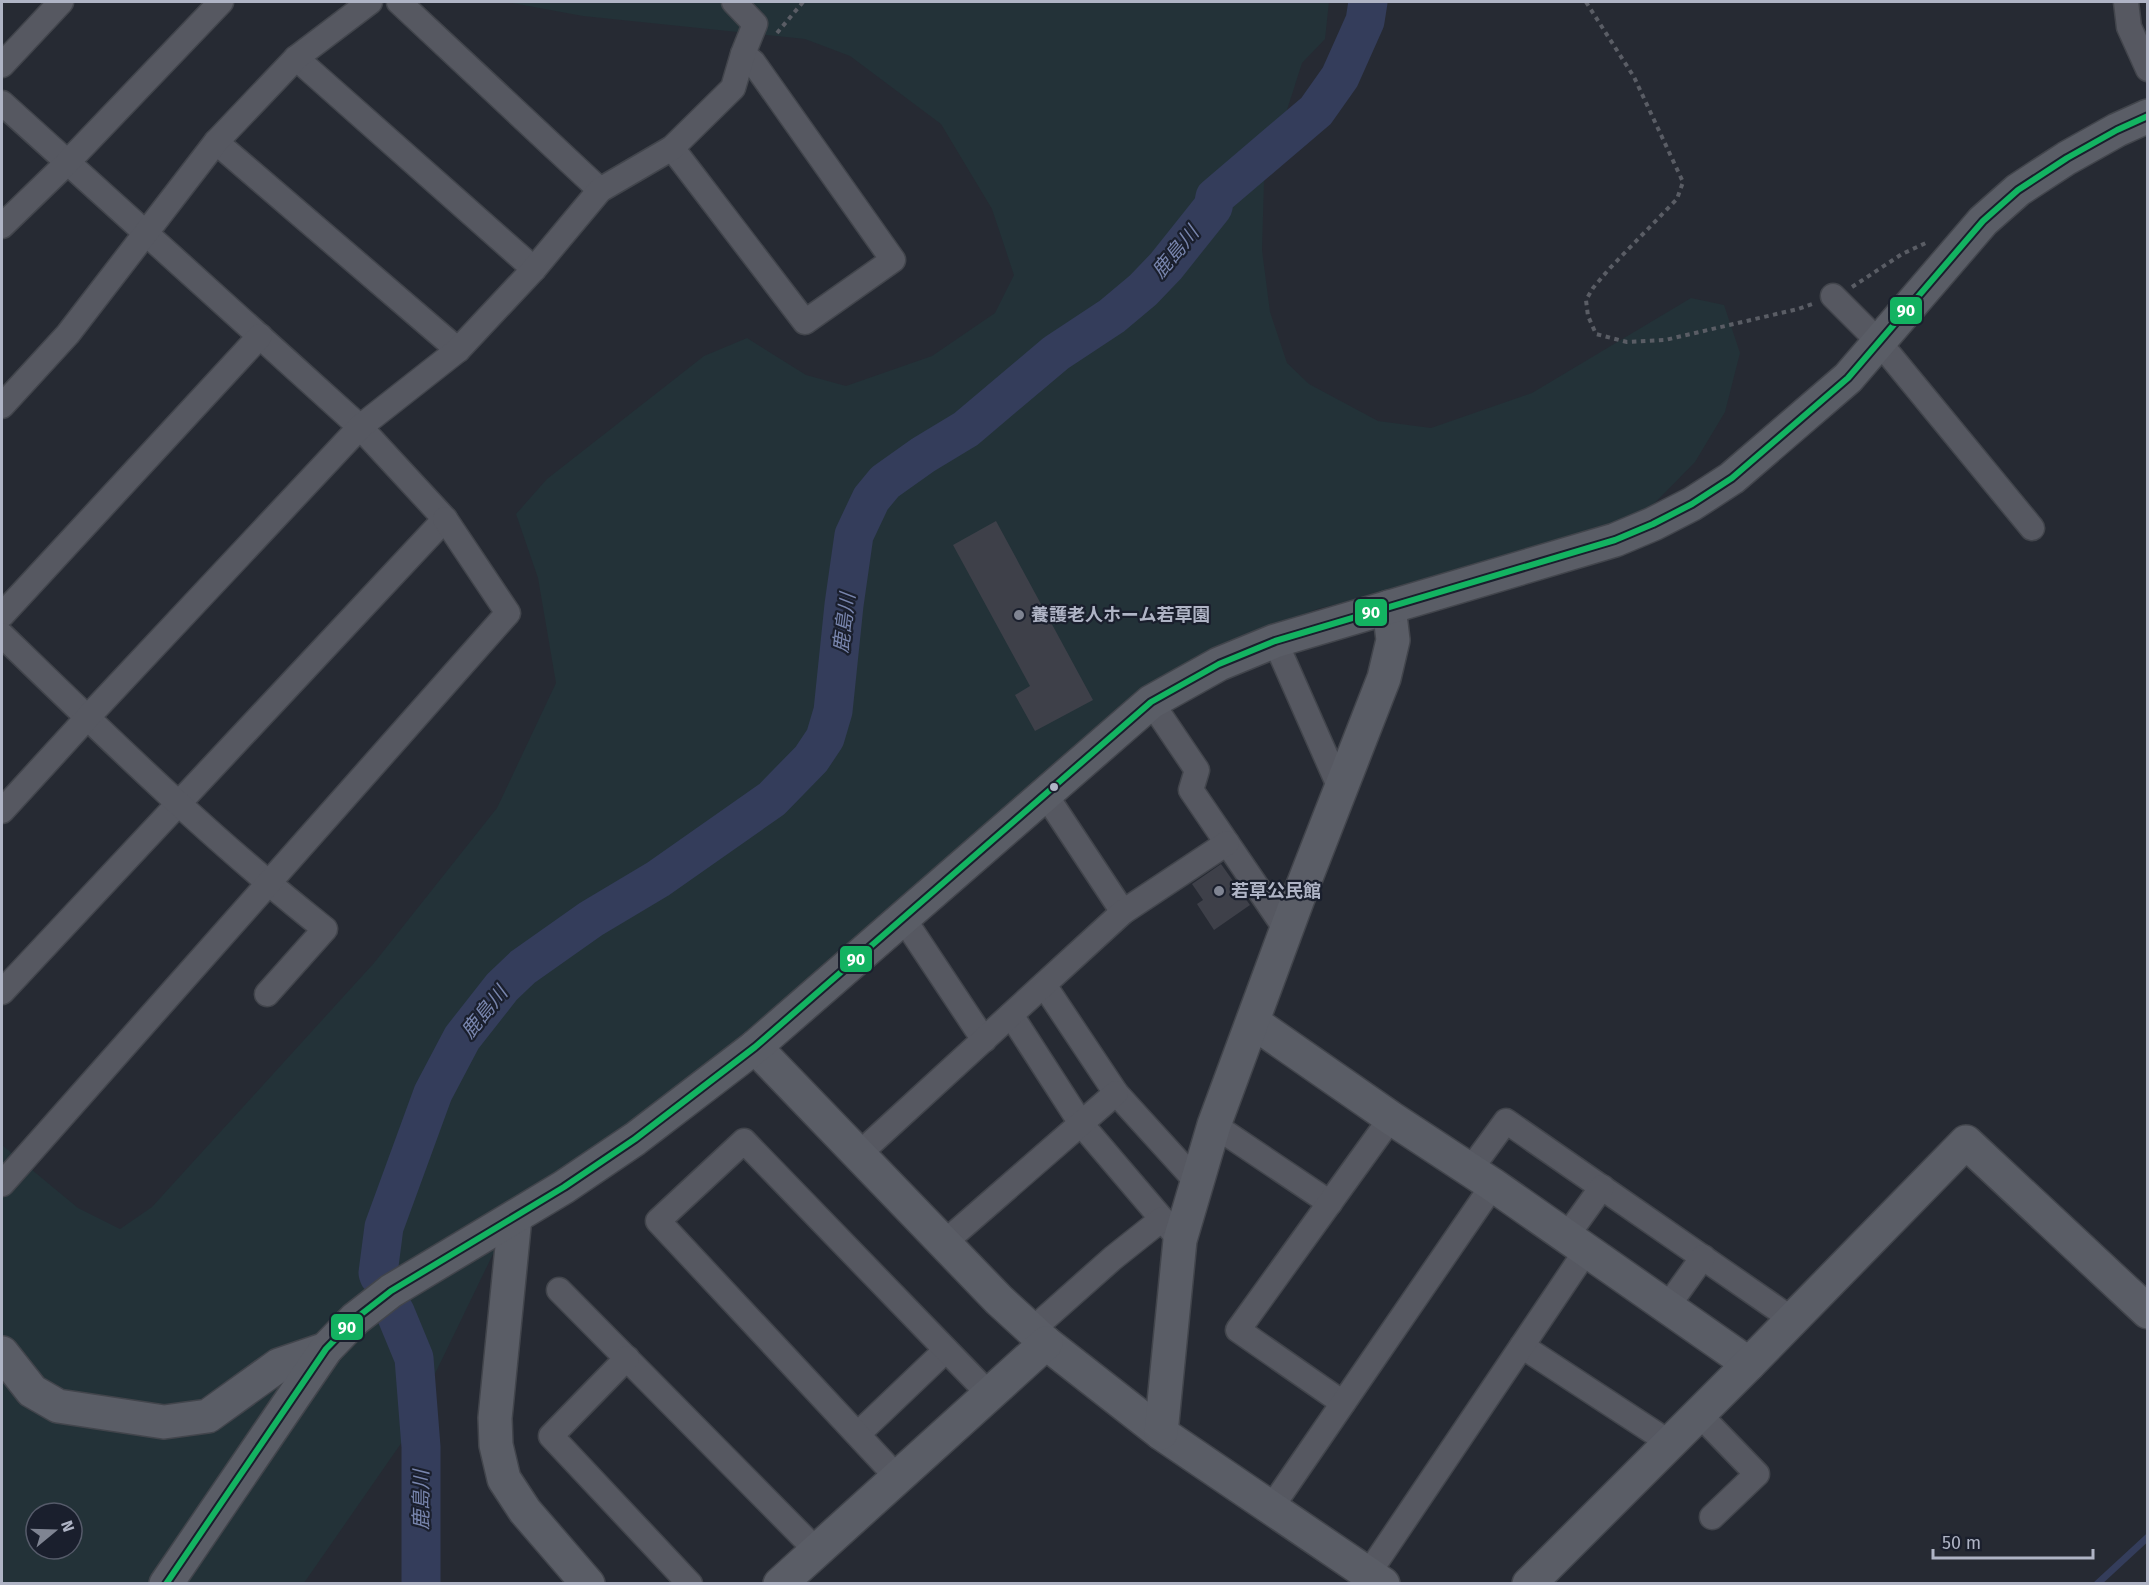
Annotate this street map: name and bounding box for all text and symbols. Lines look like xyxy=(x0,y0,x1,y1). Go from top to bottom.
water label: 鹿島川 xyxy=(1147,220,1205,283)
line badge: 90 xyxy=(1889,296,1923,325)
text: 90 xyxy=(1897,301,1915,320)
water label: 鹿島川 xyxy=(828,590,860,654)
line badge: 90 xyxy=(1354,598,1388,627)
text: 90 xyxy=(1362,603,1380,622)
place label: 養護老人ホーム若草園 xyxy=(1031,604,1210,626)
marker: 養護老人ホーム若草園 xyxy=(1012,608,1026,622)
unlabelled marker xyxy=(1048,781,1060,793)
place label: 若草公民館 xyxy=(1231,880,1321,902)
marker: 若草公民館 xyxy=(1212,884,1226,898)
line badge: 90 xyxy=(839,945,873,973)
text: 90 xyxy=(847,950,865,969)
water label: 鹿島川 xyxy=(456,980,513,1043)
line badge: 90 xyxy=(330,1313,364,1341)
text: 90 xyxy=(338,1318,356,1337)
water label: 鹿島川 xyxy=(409,1468,433,1530)
north arrow xyxy=(24,1501,84,1561)
text: N xyxy=(57,1518,78,1534)
scale bar xyxy=(1933,1522,2094,1560)
text: 50 m xyxy=(1942,1532,1981,1554)

